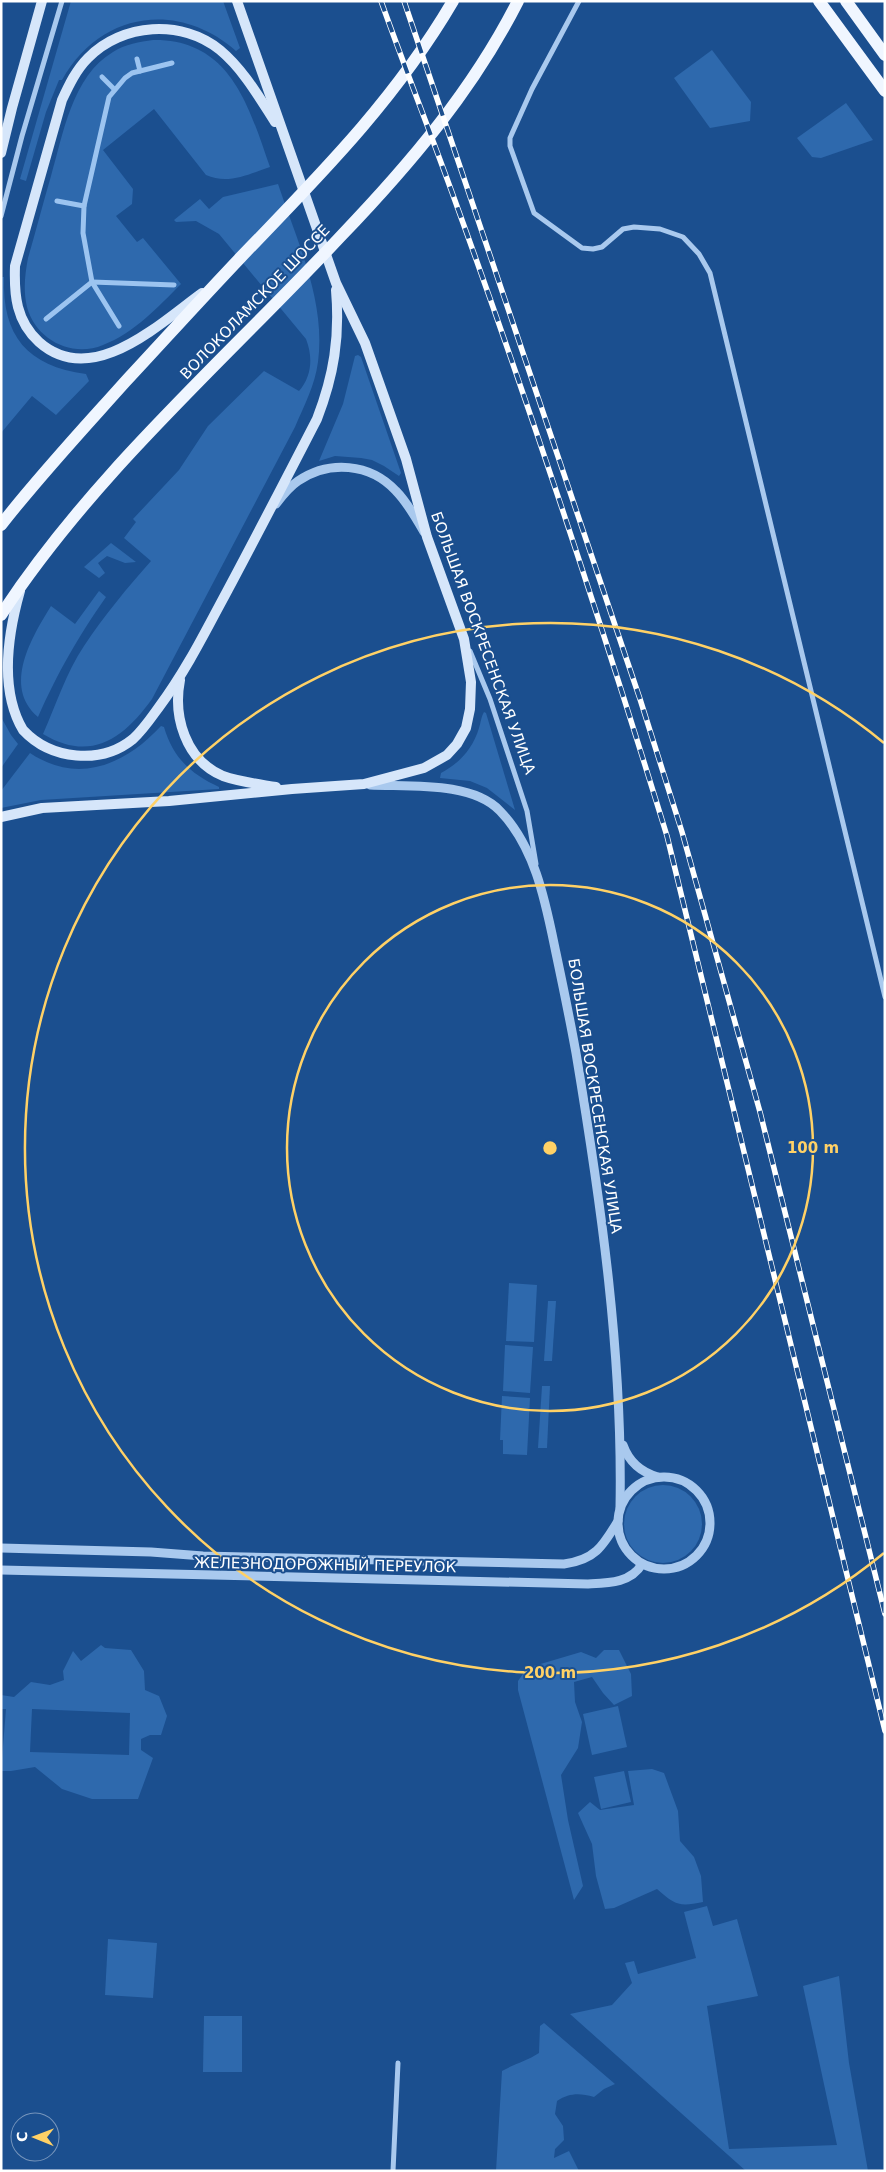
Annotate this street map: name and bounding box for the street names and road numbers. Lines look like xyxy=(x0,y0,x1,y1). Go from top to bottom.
street label: ВОЛОКОЛАМСКОЕ ШОССЕ xyxy=(176,221,334,383)
street label: БОЛЬШАЯ ВОСКРЕСЕНСКАЯ УЛИЦА xyxy=(427,509,539,778)
street label: БОЛЬШАЯ ВОСКРЕСЕНСКАЯ УЛИЦА xyxy=(564,957,626,1236)
street label: ЖЕЛЕЗНОДОРОЖНЫЙ ПЕРЕУЛОК xyxy=(194,1553,457,1576)

